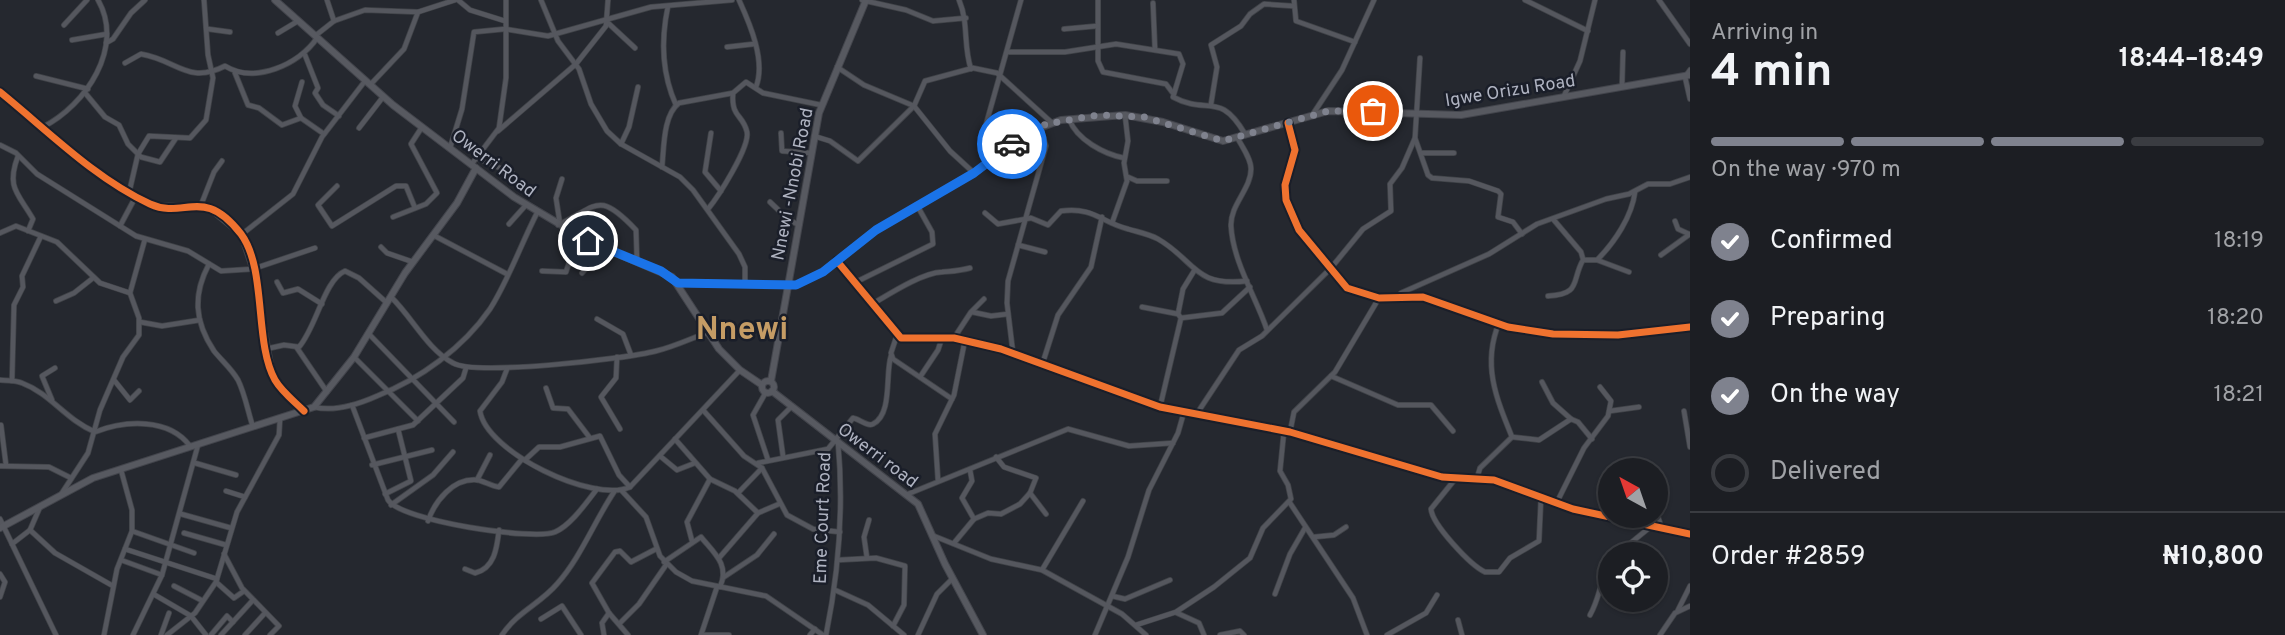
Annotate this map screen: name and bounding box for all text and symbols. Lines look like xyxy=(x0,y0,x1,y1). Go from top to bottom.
text: Arriving in xyxy=(1711,19,1818,48)
text: 18:44–18:49 xyxy=(2119,43,2264,76)
text: 4 min xyxy=(1711,44,1833,103)
street label: Igwe Orizu Road xyxy=(1443,70,1577,113)
pin xyxy=(1343,81,1403,141)
icon: bag xyxy=(1354,92,1392,130)
street label: Nnewi -Nnobi Road xyxy=(767,106,820,263)
courier xyxy=(977,109,1047,179)
street label: Owerri Road xyxy=(446,125,540,203)
icon: car xyxy=(993,125,1031,163)
text: On the way · 970 m xyxy=(1711,156,1901,185)
pin xyxy=(558,211,618,271)
icon: home xyxy=(569,222,607,260)
icon: check xyxy=(1711,223,1749,261)
text: Confirmed xyxy=(1770,225,1893,258)
text: 18:19 xyxy=(2214,227,2264,256)
icon: check xyxy=(1711,300,1749,338)
text: Preparing xyxy=(1770,302,1885,335)
text: 18:20 xyxy=(2207,304,2264,333)
district label: Nnewi xyxy=(696,311,788,351)
icon: check xyxy=(1711,377,1749,415)
text: On the way xyxy=(1770,379,1900,412)
text: 18:21 xyxy=(2214,381,2264,410)
street label: Owerri road xyxy=(832,418,922,494)
street label: Eme Court Road xyxy=(810,452,837,584)
text: Delivered xyxy=(1770,456,1881,489)
north arrow xyxy=(1598,458,1668,528)
map controls xyxy=(1598,458,1668,612)
text: Order #2859 xyxy=(1711,541,1866,574)
text: ₦10,800 xyxy=(2162,541,2264,574)
button: locate xyxy=(1598,542,1668,612)

